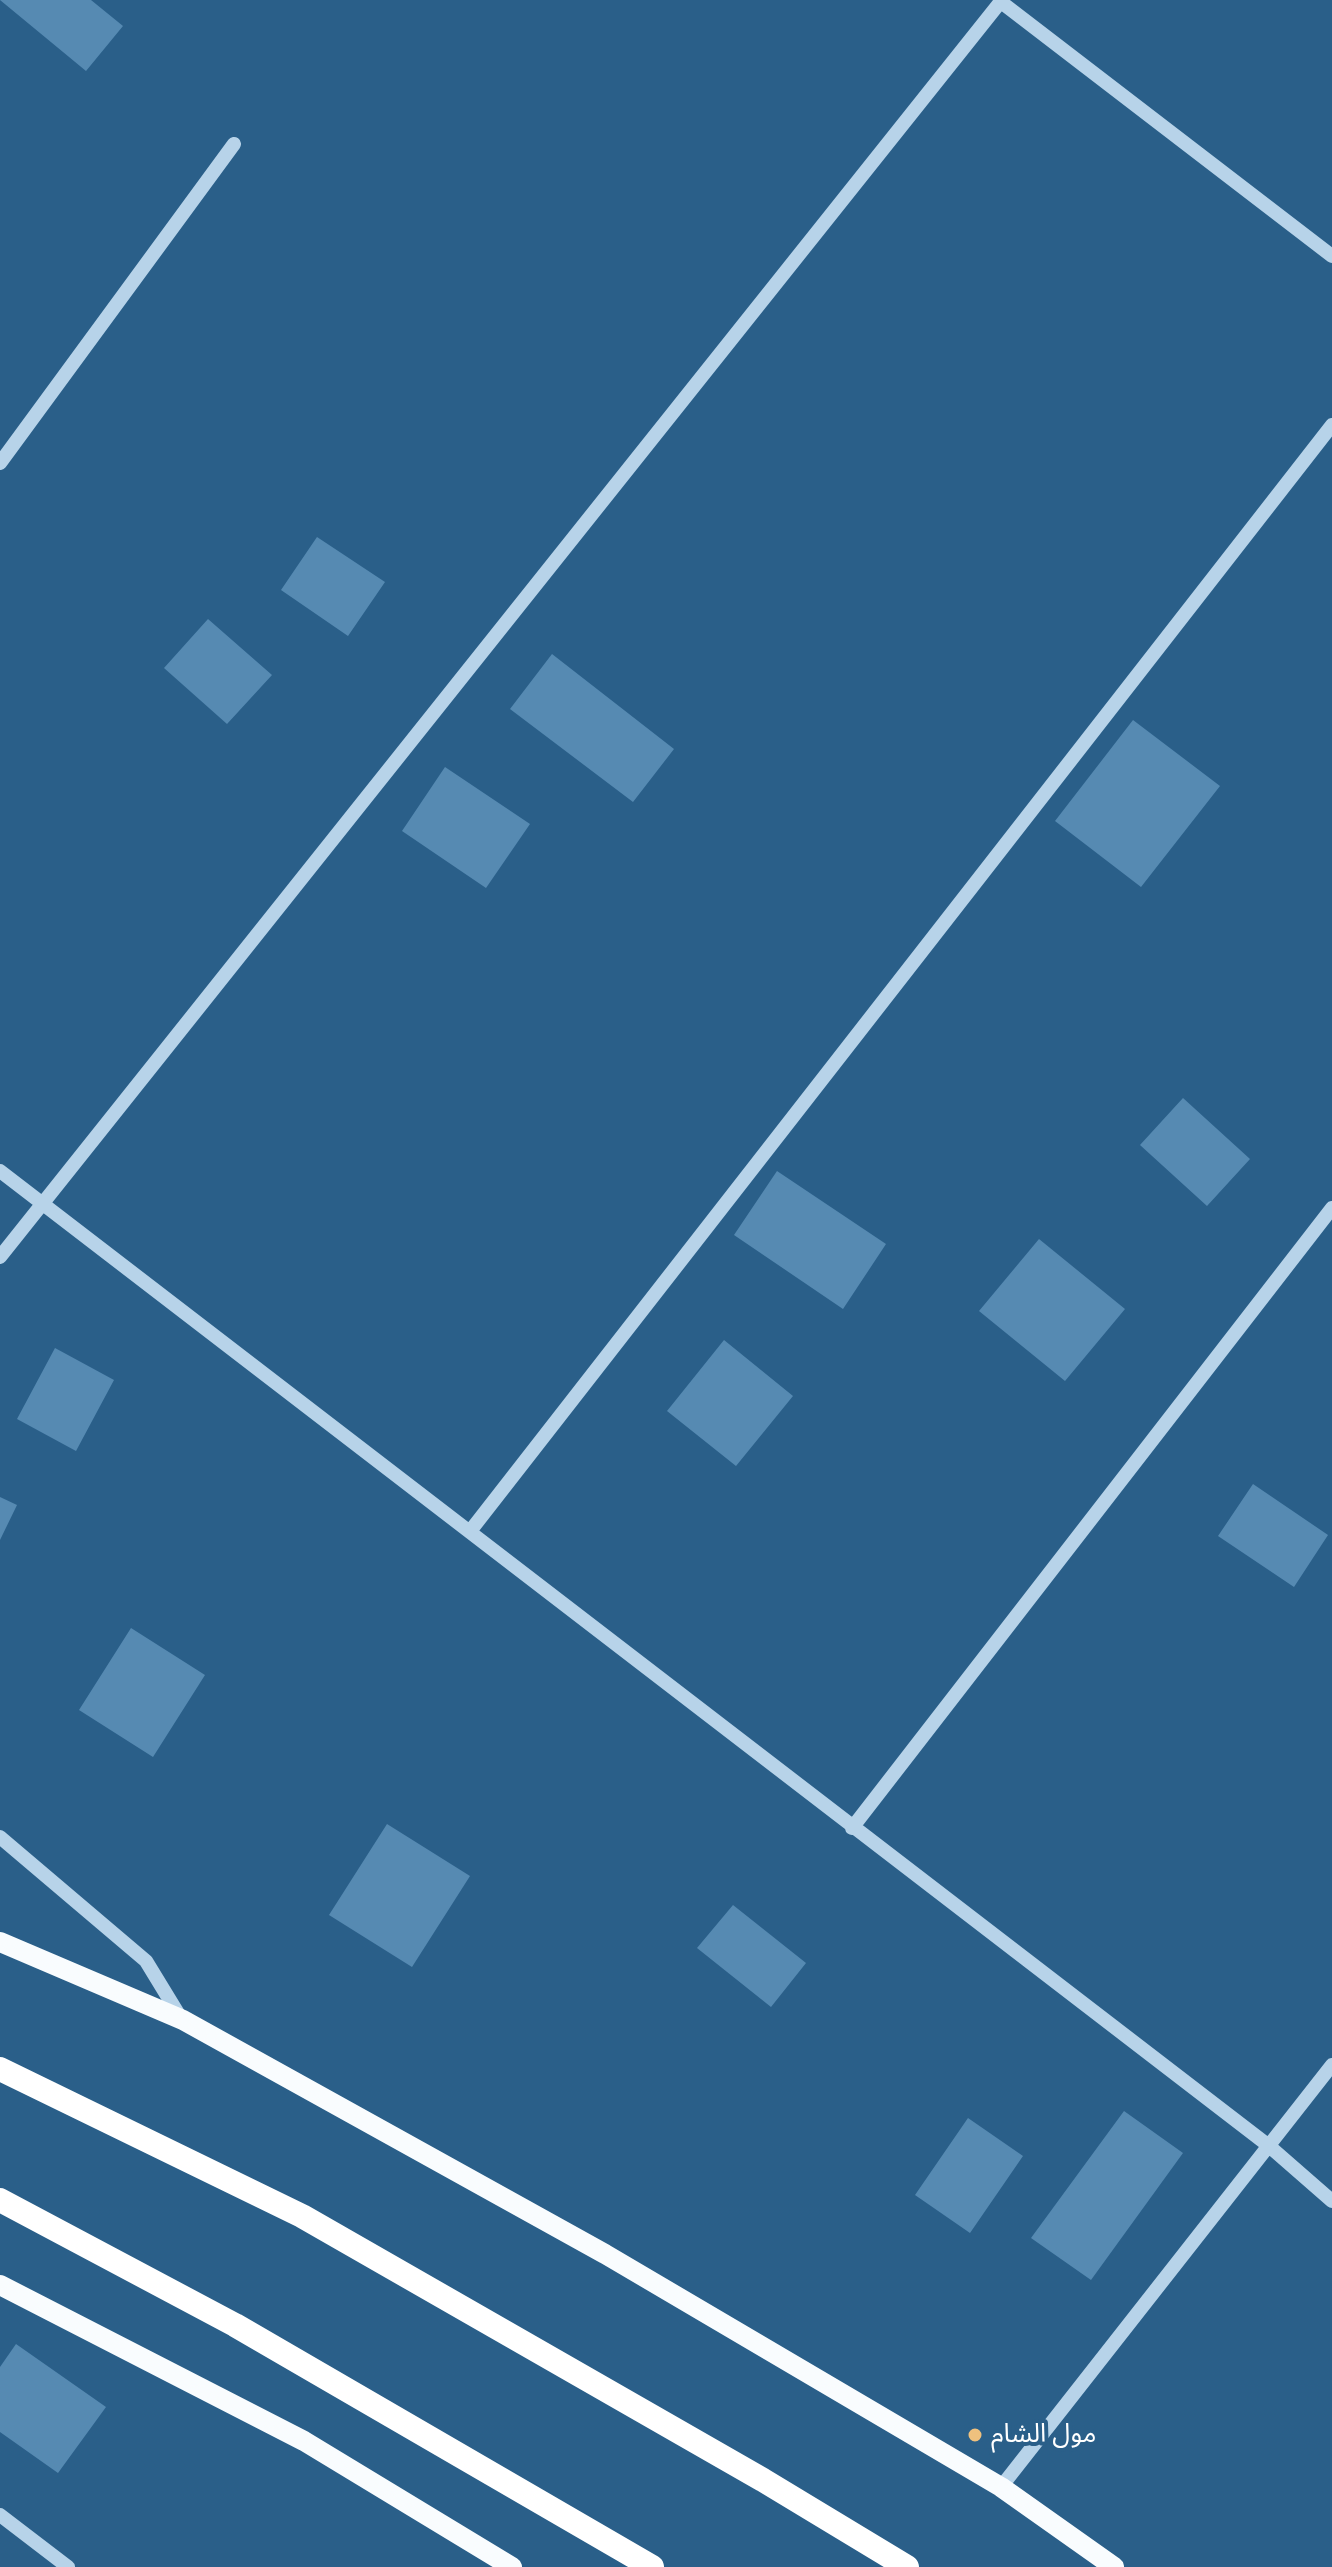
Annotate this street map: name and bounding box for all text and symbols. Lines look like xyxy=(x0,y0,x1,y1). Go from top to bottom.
place label: مول الشام xyxy=(991,2419,1096,2451)
marker: مول الشام xyxy=(966,2426,984,2444)

